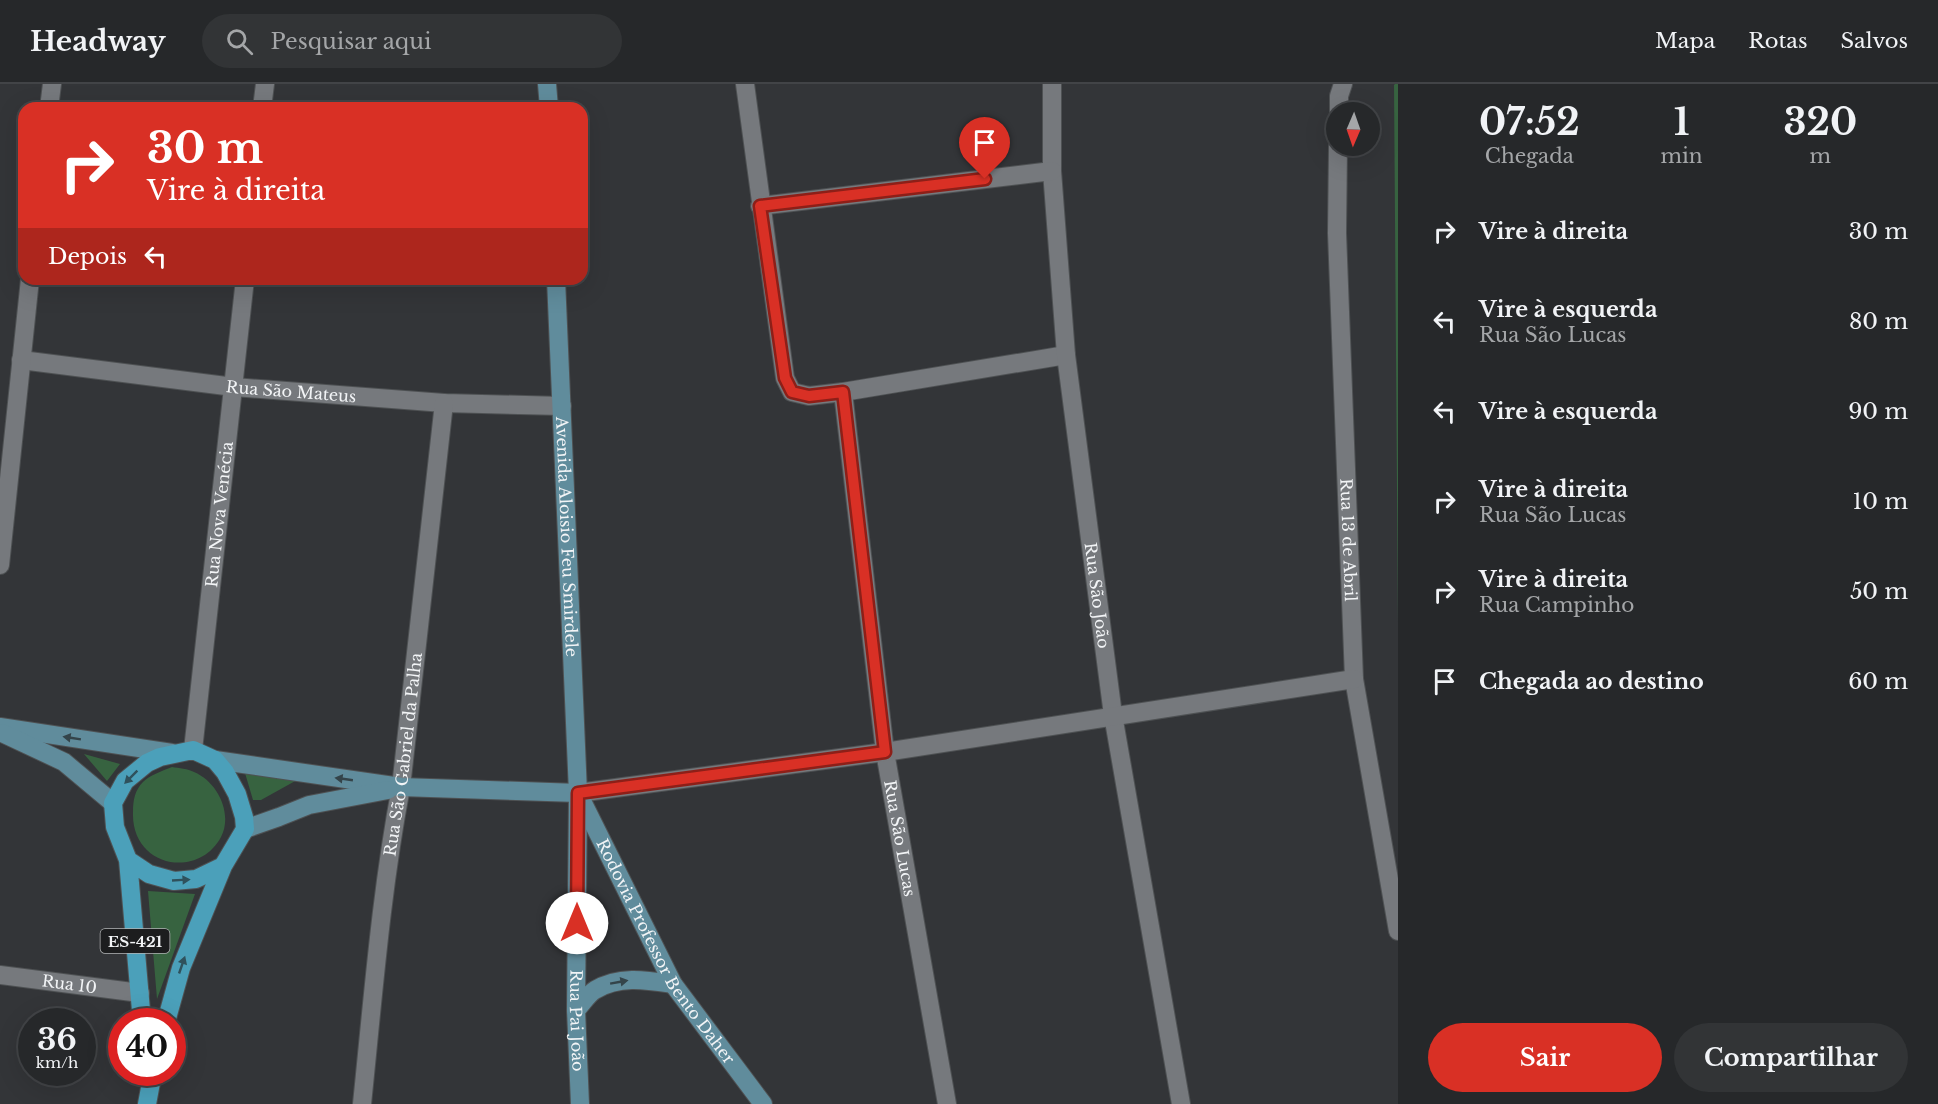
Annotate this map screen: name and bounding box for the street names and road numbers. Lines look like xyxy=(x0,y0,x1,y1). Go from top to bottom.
street label: Rua São Mateus xyxy=(225,376,357,406)
street label: Avenida Aloisio Feu Smirdele xyxy=(552,415,582,657)
street label: Rua Nova Venécia xyxy=(201,440,237,588)
street label: Rua 13 de Abril xyxy=(1336,478,1361,602)
street label: Rua São João xyxy=(1081,541,1114,650)
street label: Rua São Gabriel da Palha xyxy=(380,652,426,858)
street label: Rua São Lucas xyxy=(880,778,920,898)
street label: Rodovia Professor Bento Daher xyxy=(592,835,740,1068)
road number: ES-421 xyxy=(100,929,170,953)
street label: Rua Pai João xyxy=(566,969,589,1072)
street label: Rua 10 xyxy=(41,970,98,997)

